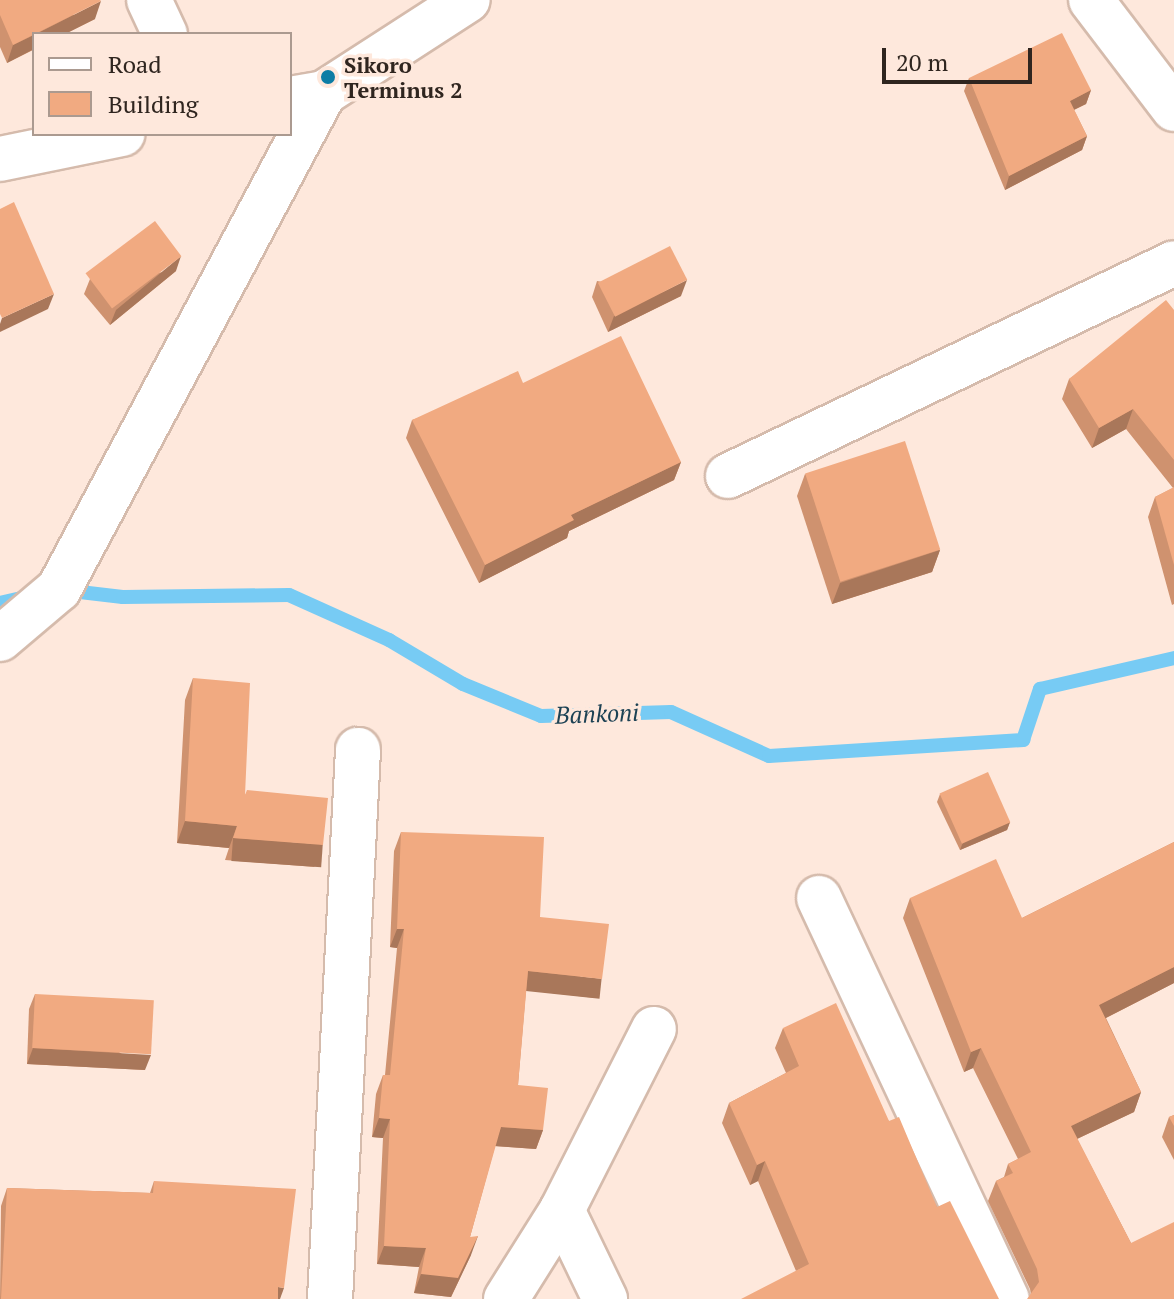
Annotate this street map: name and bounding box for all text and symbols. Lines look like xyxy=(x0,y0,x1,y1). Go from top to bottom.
legend xyxy=(32,32,292,136)
scale bar xyxy=(886,32,1036,82)
text: 20 m xyxy=(896,46,948,78)
text: Road xyxy=(108,48,162,80)
place label: Sikoro Terminus 2 xyxy=(344,51,463,102)
marker: Sikoro Terminus 2 xyxy=(319,68,337,86)
text: Building xyxy=(108,88,198,120)
water label: Bankoni xyxy=(555,698,639,730)

